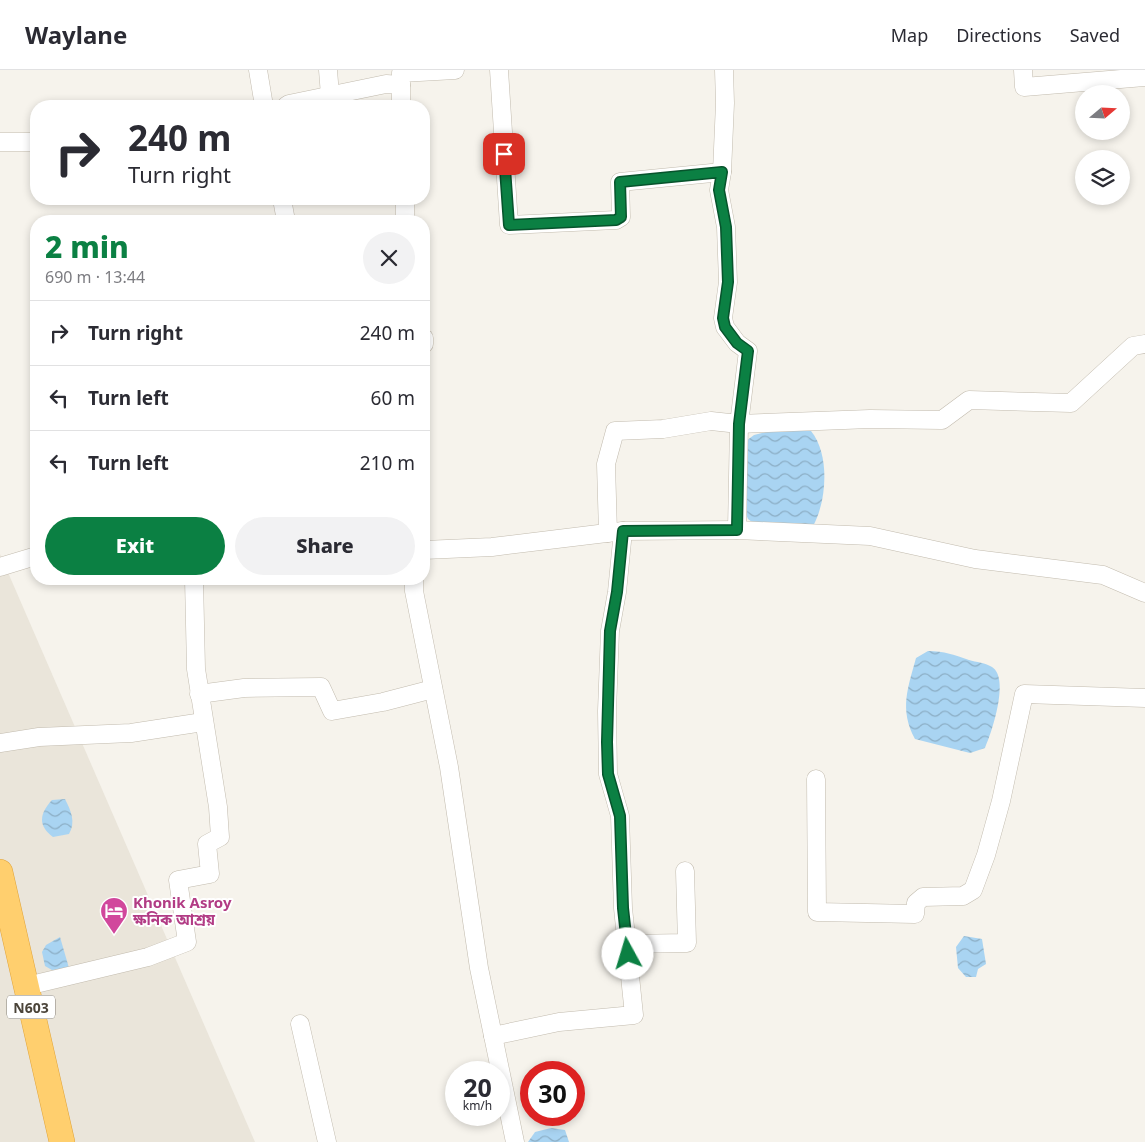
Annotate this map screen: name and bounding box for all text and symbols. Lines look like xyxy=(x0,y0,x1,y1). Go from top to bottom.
text: Waylane xyxy=(25,18,127,51)
text: Map xyxy=(891,23,928,47)
text: Directions xyxy=(956,23,1042,47)
text: Saved xyxy=(1070,23,1120,47)
north arrow xyxy=(1075,85,1130,140)
map controls xyxy=(1075,85,1130,205)
text: 240 m xyxy=(128,114,231,161)
icon: right xyxy=(45,120,110,185)
pin xyxy=(483,133,525,175)
icon: arrive xyxy=(490,140,518,168)
button: layers xyxy=(1075,150,1130,205)
text: Turn right xyxy=(128,159,231,189)
text: 2 min xyxy=(45,226,129,267)
button: close xyxy=(363,232,415,284)
text: 690 m · 13:44 xyxy=(45,266,145,288)
icon: right xyxy=(45,319,73,347)
text: Turn right xyxy=(88,320,183,346)
text: 240 m xyxy=(360,320,415,346)
icon: left xyxy=(45,384,73,412)
text: Turn left xyxy=(88,385,169,411)
text: 60 m xyxy=(371,385,415,411)
icon: left xyxy=(45,449,73,477)
text: Turn left xyxy=(88,450,169,476)
text: 210 m xyxy=(360,450,415,476)
button: Exit xyxy=(45,517,225,575)
button: Share xyxy=(235,517,415,575)
place label: Khonik Asroy ক্ষনিক আশ্রয় xyxy=(132,892,232,929)
hotel icon: Khonik Asroy ক্ষনিক আশ্রয় xyxy=(99,896,129,935)
position arrow xyxy=(601,927,653,979)
road number: N603 xyxy=(7,996,55,1019)
speed limit sign: 30 xyxy=(520,1061,585,1126)
text: 20 xyxy=(463,1070,492,1104)
text: km/h xyxy=(463,1097,492,1114)

